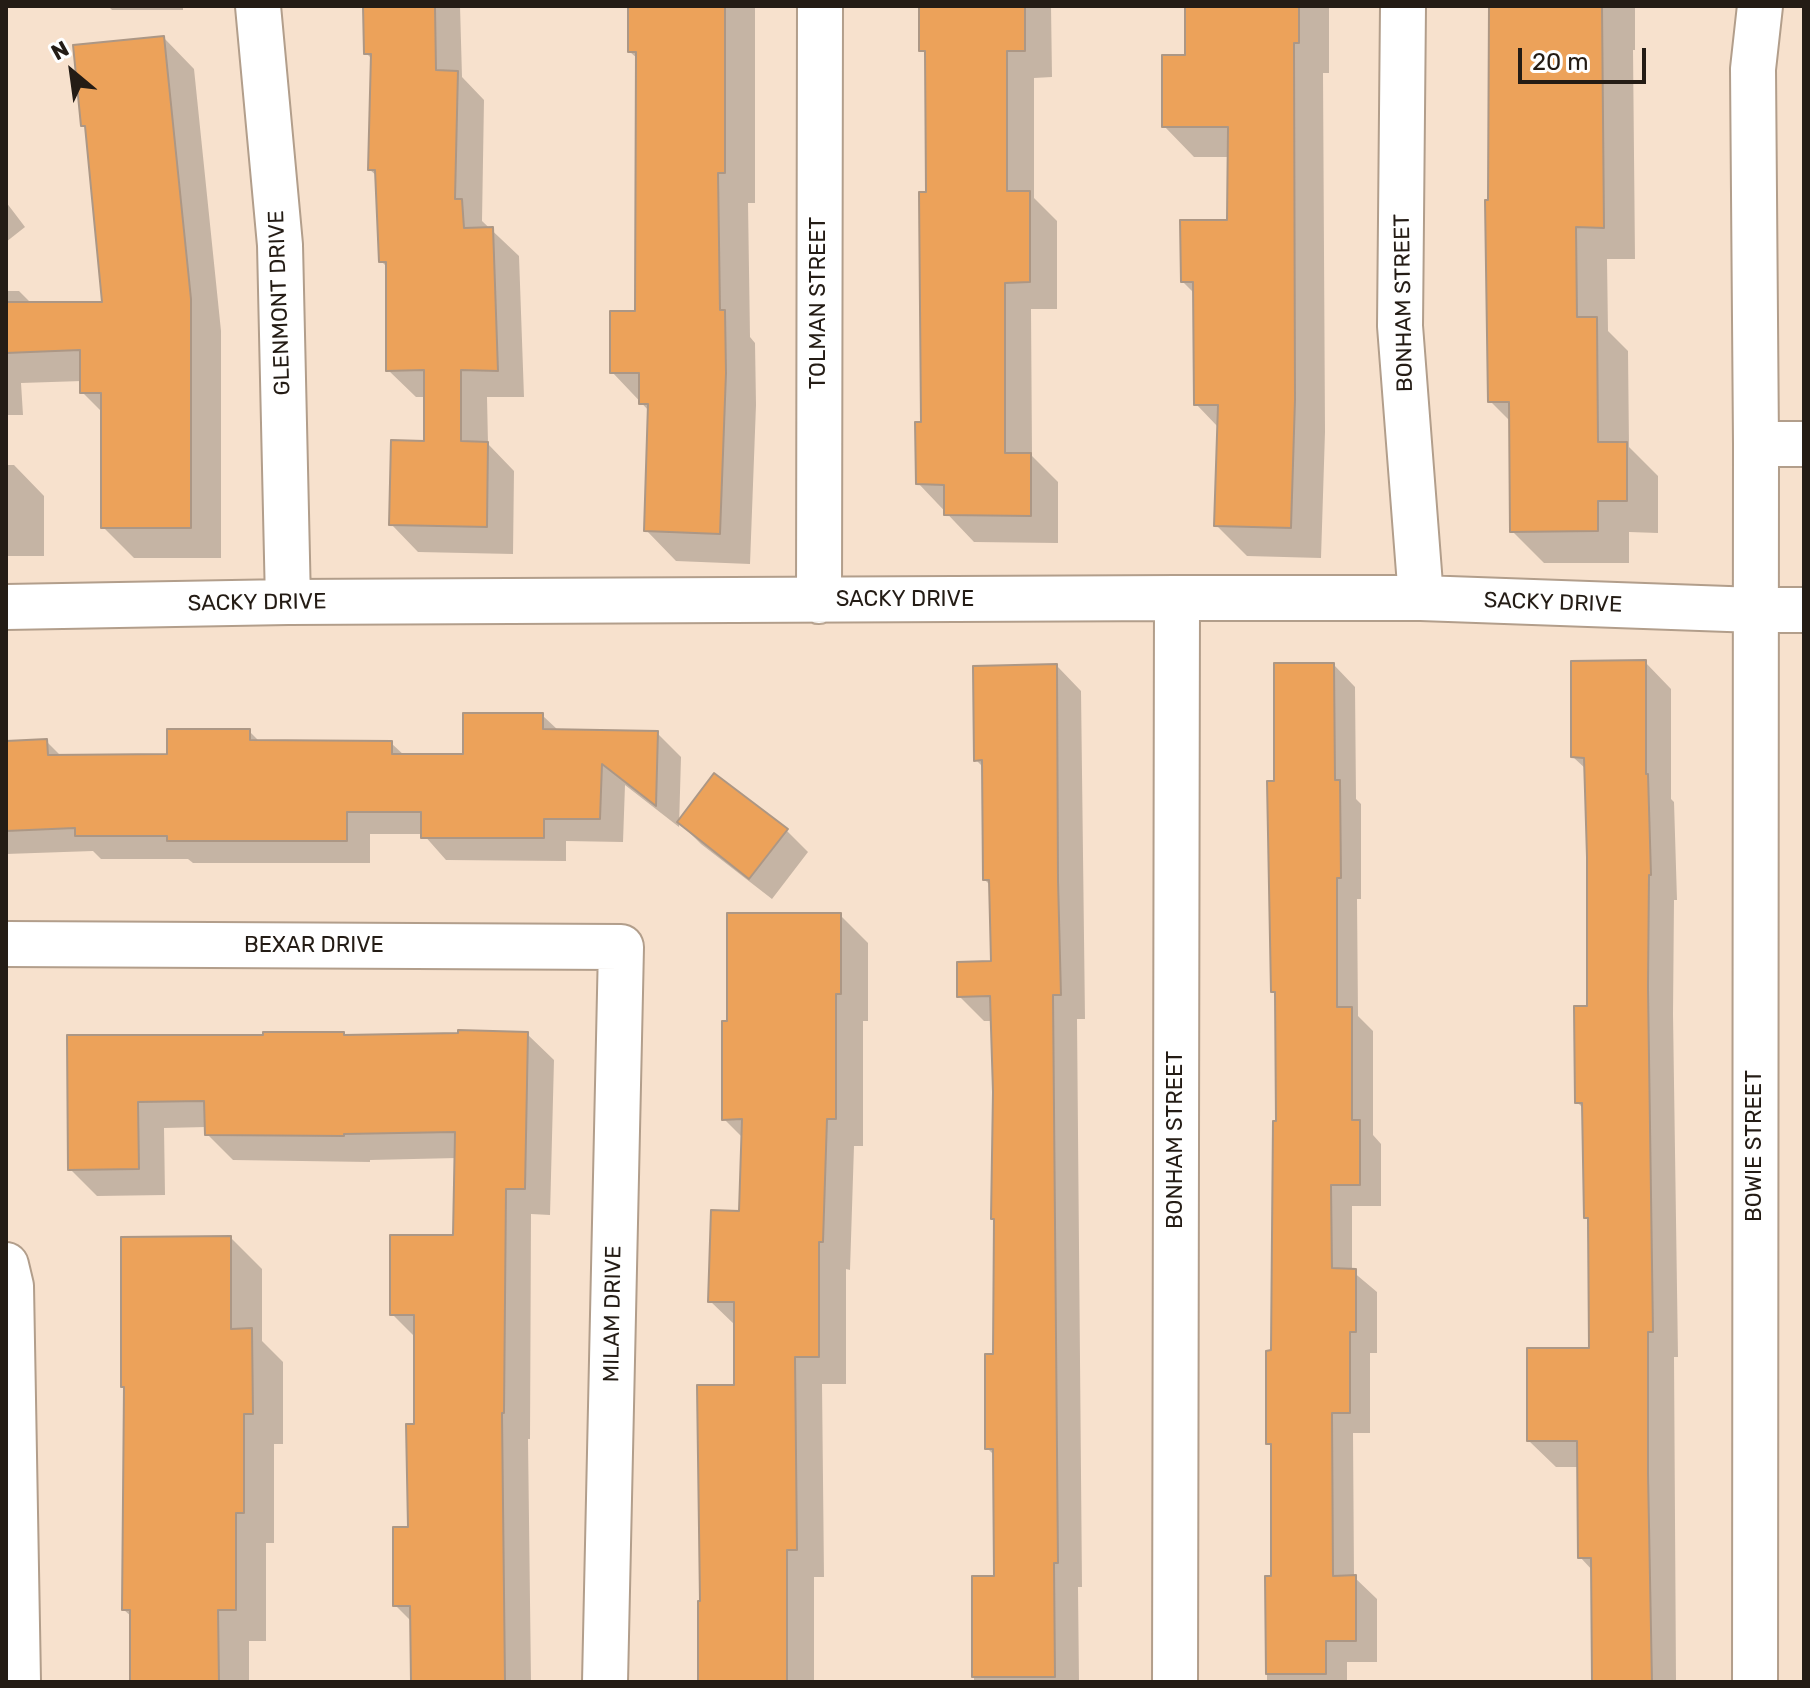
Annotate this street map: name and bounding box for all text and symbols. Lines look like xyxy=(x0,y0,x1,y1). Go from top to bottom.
north arrow xyxy=(32,32,112,112)
scale bar xyxy=(1522,32,1650,82)
text: N xyxy=(47,35,74,66)
text: 20 m xyxy=(1532,48,1589,76)
street label: GLENMONT DRIVE xyxy=(264,210,296,396)
street label: BONHAM STREET xyxy=(1389,214,1419,392)
street label: TOLMAN STREET xyxy=(806,217,832,389)
street label: SACKY DRIVE xyxy=(836,587,974,613)
street label: SACKY DRIVE xyxy=(1483,587,1623,619)
street label: SACKY DRIVE xyxy=(187,589,327,617)
street label: BEXAR DRIVE xyxy=(244,933,384,959)
street label: BONHAM STREET xyxy=(1163,1051,1189,1229)
street label: BOWIE STREET xyxy=(1742,1070,1768,1222)
street label: MILAM DRIVE xyxy=(599,1245,627,1383)

